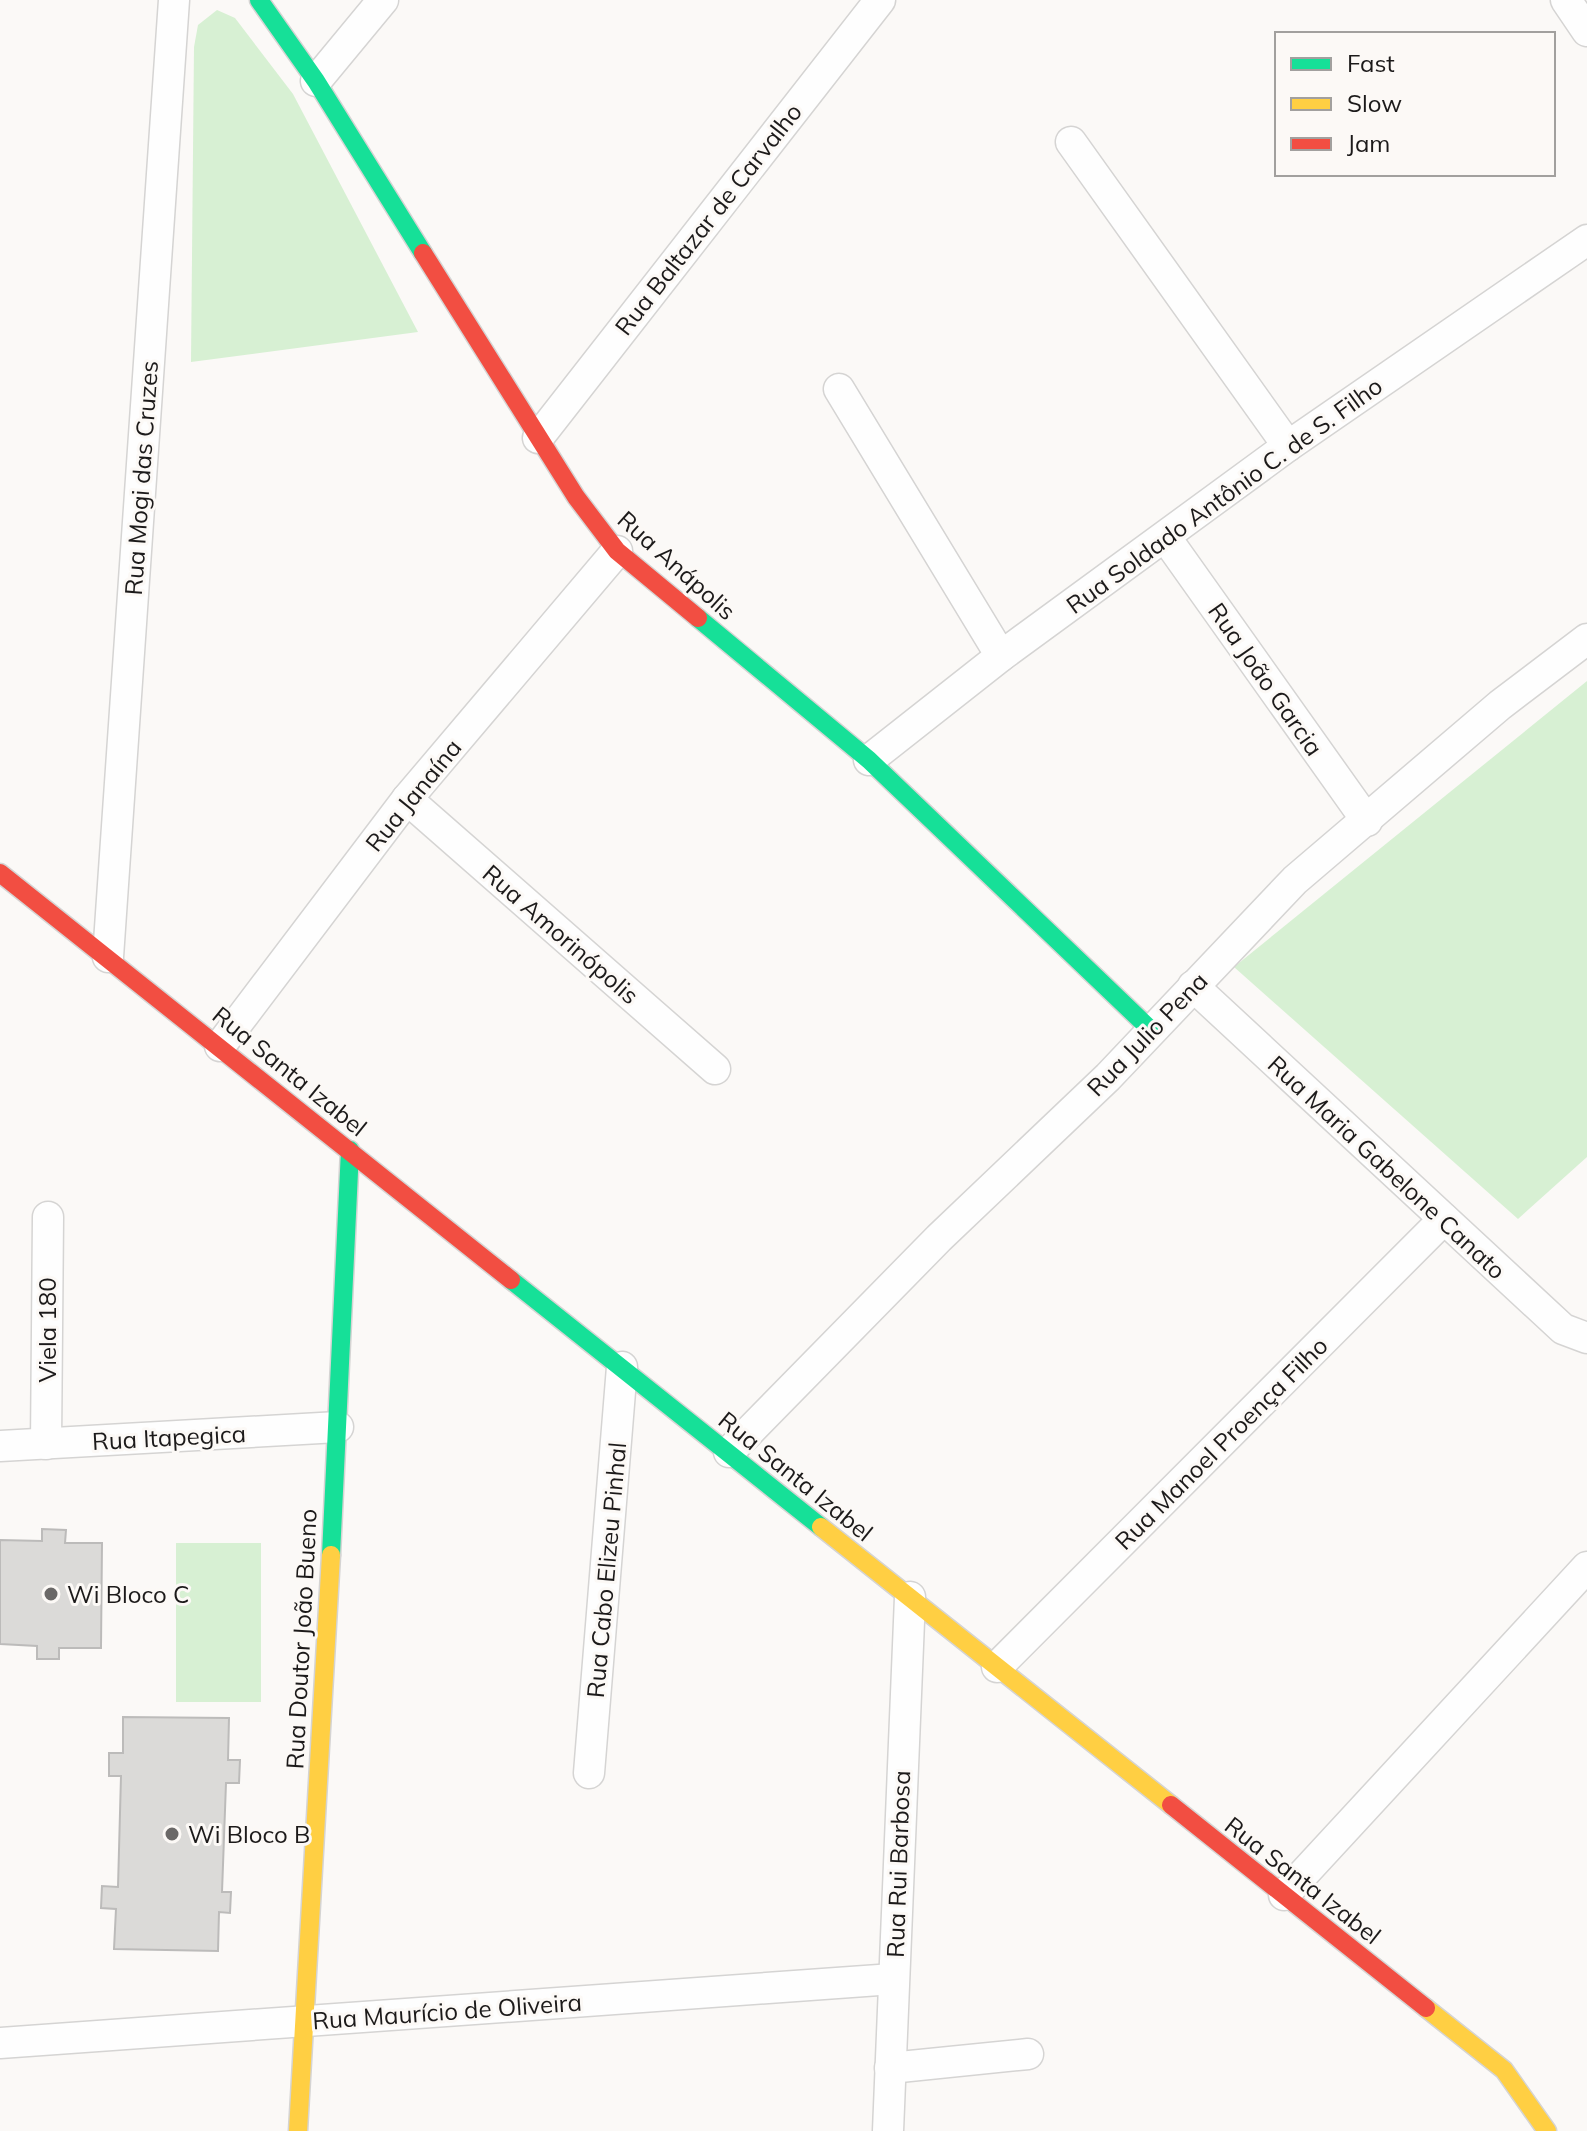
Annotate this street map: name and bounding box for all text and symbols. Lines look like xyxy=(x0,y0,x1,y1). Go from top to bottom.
legend xyxy=(1275,32,1555,176)
text: Fast xyxy=(1347,48,1395,78)
text: Slow xyxy=(1347,88,1402,118)
street label: Rua Baltazar de Carvalho xyxy=(608,97,808,341)
text: Jam xyxy=(1347,128,1390,158)
street label: Rua Mogi das Cruzes xyxy=(118,360,164,596)
street label: Rua Soldado Antônio C. de S. Filho xyxy=(1060,370,1388,620)
street label: Rua Anápolis xyxy=(612,504,742,626)
street label: Rua João Garcia xyxy=(1202,597,1330,761)
street label: Rua Janaína xyxy=(359,733,467,857)
street label: Rua Amorinópolis xyxy=(477,858,645,1010)
street label: Rua Julio Pena xyxy=(1080,966,1214,1102)
street label: Rua Santa Izabel xyxy=(207,1000,373,1142)
street label: Rua Maria Gabelone Canato xyxy=(1262,1049,1512,1285)
street label: Viela 180 xyxy=(32,1277,62,1383)
street label: Rua Manoel Proença Filho xyxy=(1108,1330,1334,1556)
street label: Rua Santa Izabel xyxy=(713,1405,879,1547)
street label: Rua Itapegica xyxy=(91,1418,247,1456)
street label: Rua Cabo Elizeu Pinhal xyxy=(580,1441,632,1699)
street label: Rua Doutor João Bueno xyxy=(279,1508,323,1770)
place label: Wi Bloco C xyxy=(67,1579,189,1609)
marker: Wi Bloco C xyxy=(42,1585,60,1603)
street label: Rua Rui Barbosa xyxy=(880,1770,916,1958)
street label: Rua Santa Izabel xyxy=(1219,1810,1387,1950)
place label: Wi Bloco B xyxy=(188,1819,310,1849)
marker: Wi Bloco B xyxy=(163,1825,181,1843)
street label: Rua Maurício de Oliveira xyxy=(311,1987,583,2035)

